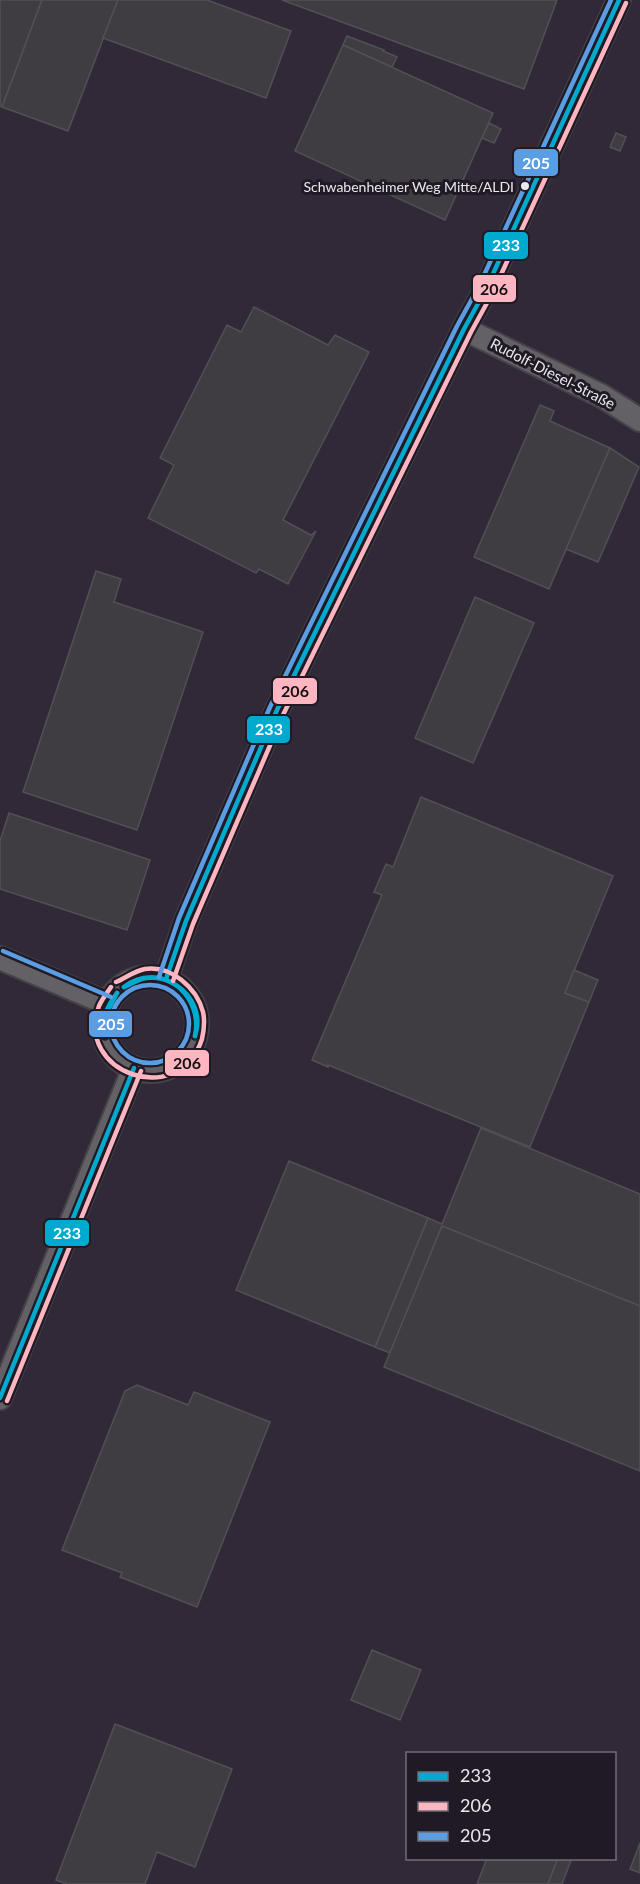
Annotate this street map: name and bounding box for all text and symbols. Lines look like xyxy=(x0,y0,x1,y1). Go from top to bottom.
line badge: 205 xyxy=(513,148,559,177)
text: 205 xyxy=(522,153,550,172)
place label: Schwabenheimer Weg Mitte/ALDI xyxy=(303,178,514,195)
marker: Schwabenheimer Weg Mitte/ALDI xyxy=(519,180,531,192)
line badge: 233 xyxy=(483,231,529,260)
text: 233 xyxy=(492,235,520,254)
line badge: 206 xyxy=(472,274,517,303)
text: 206 xyxy=(480,279,508,298)
street label: Rudolf-Diesel-Straße xyxy=(488,334,618,412)
line badge: 206 xyxy=(272,677,318,705)
text: 206 xyxy=(281,681,309,700)
line badge: 233 xyxy=(246,715,291,744)
text: 233 xyxy=(255,719,283,738)
line badge: 205 xyxy=(88,1010,133,1038)
text: 205 xyxy=(97,1014,125,1033)
line badge: 206 xyxy=(164,1049,210,1077)
text: 206 xyxy=(173,1053,201,1072)
line badge: 233 xyxy=(44,1219,90,1247)
text: 233 xyxy=(53,1223,81,1242)
legend xyxy=(406,1752,616,1860)
text: 233 xyxy=(460,1764,491,1786)
text: 206 xyxy=(460,1794,491,1816)
text: 205 xyxy=(460,1824,491,1846)

